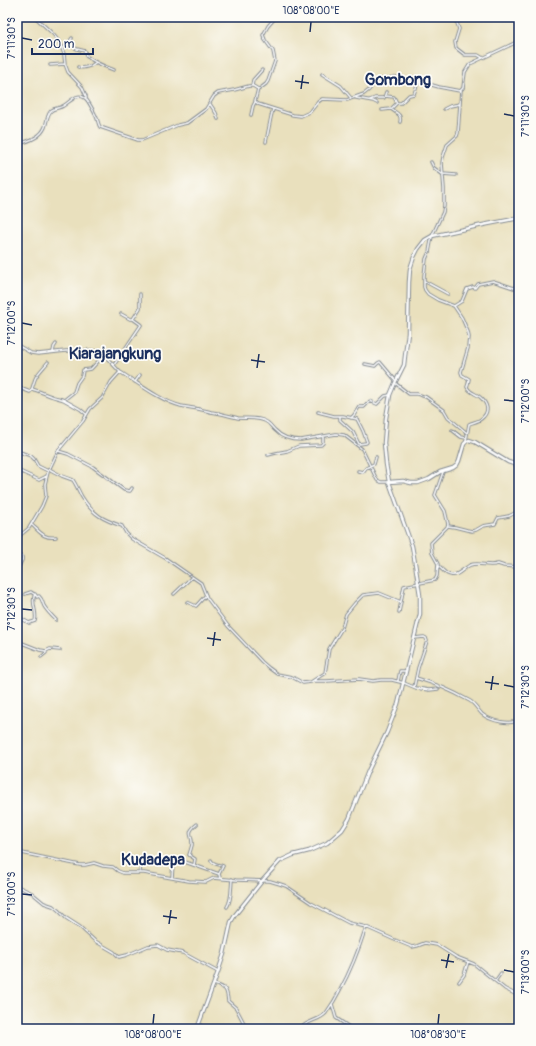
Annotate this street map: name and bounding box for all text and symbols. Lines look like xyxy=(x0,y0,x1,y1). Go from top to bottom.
text: 108°08'00"E xyxy=(283,5,339,17)
text: 7°11'30"S xyxy=(6,17,18,59)
scale bar xyxy=(32,30,93,56)
text: 200 m xyxy=(38,37,75,52)
district label: Gombong xyxy=(365,70,431,90)
text: 7°11'30"S xyxy=(520,95,532,137)
text: 7°12'00"S xyxy=(6,300,18,345)
district label: Kiarajangkung xyxy=(69,344,161,364)
text: 7°12'00"S xyxy=(520,378,532,423)
text: 7°12'30"S xyxy=(6,587,18,631)
text: 7°12'30"S xyxy=(520,665,532,709)
district label: Kudadepa xyxy=(121,850,185,870)
text: 7°13'00"S xyxy=(6,871,18,916)
text: 7°13'00"S xyxy=(520,949,532,994)
text: 108°08'00"E xyxy=(125,1029,181,1041)
text: 108°08'30"E xyxy=(410,1029,466,1041)

